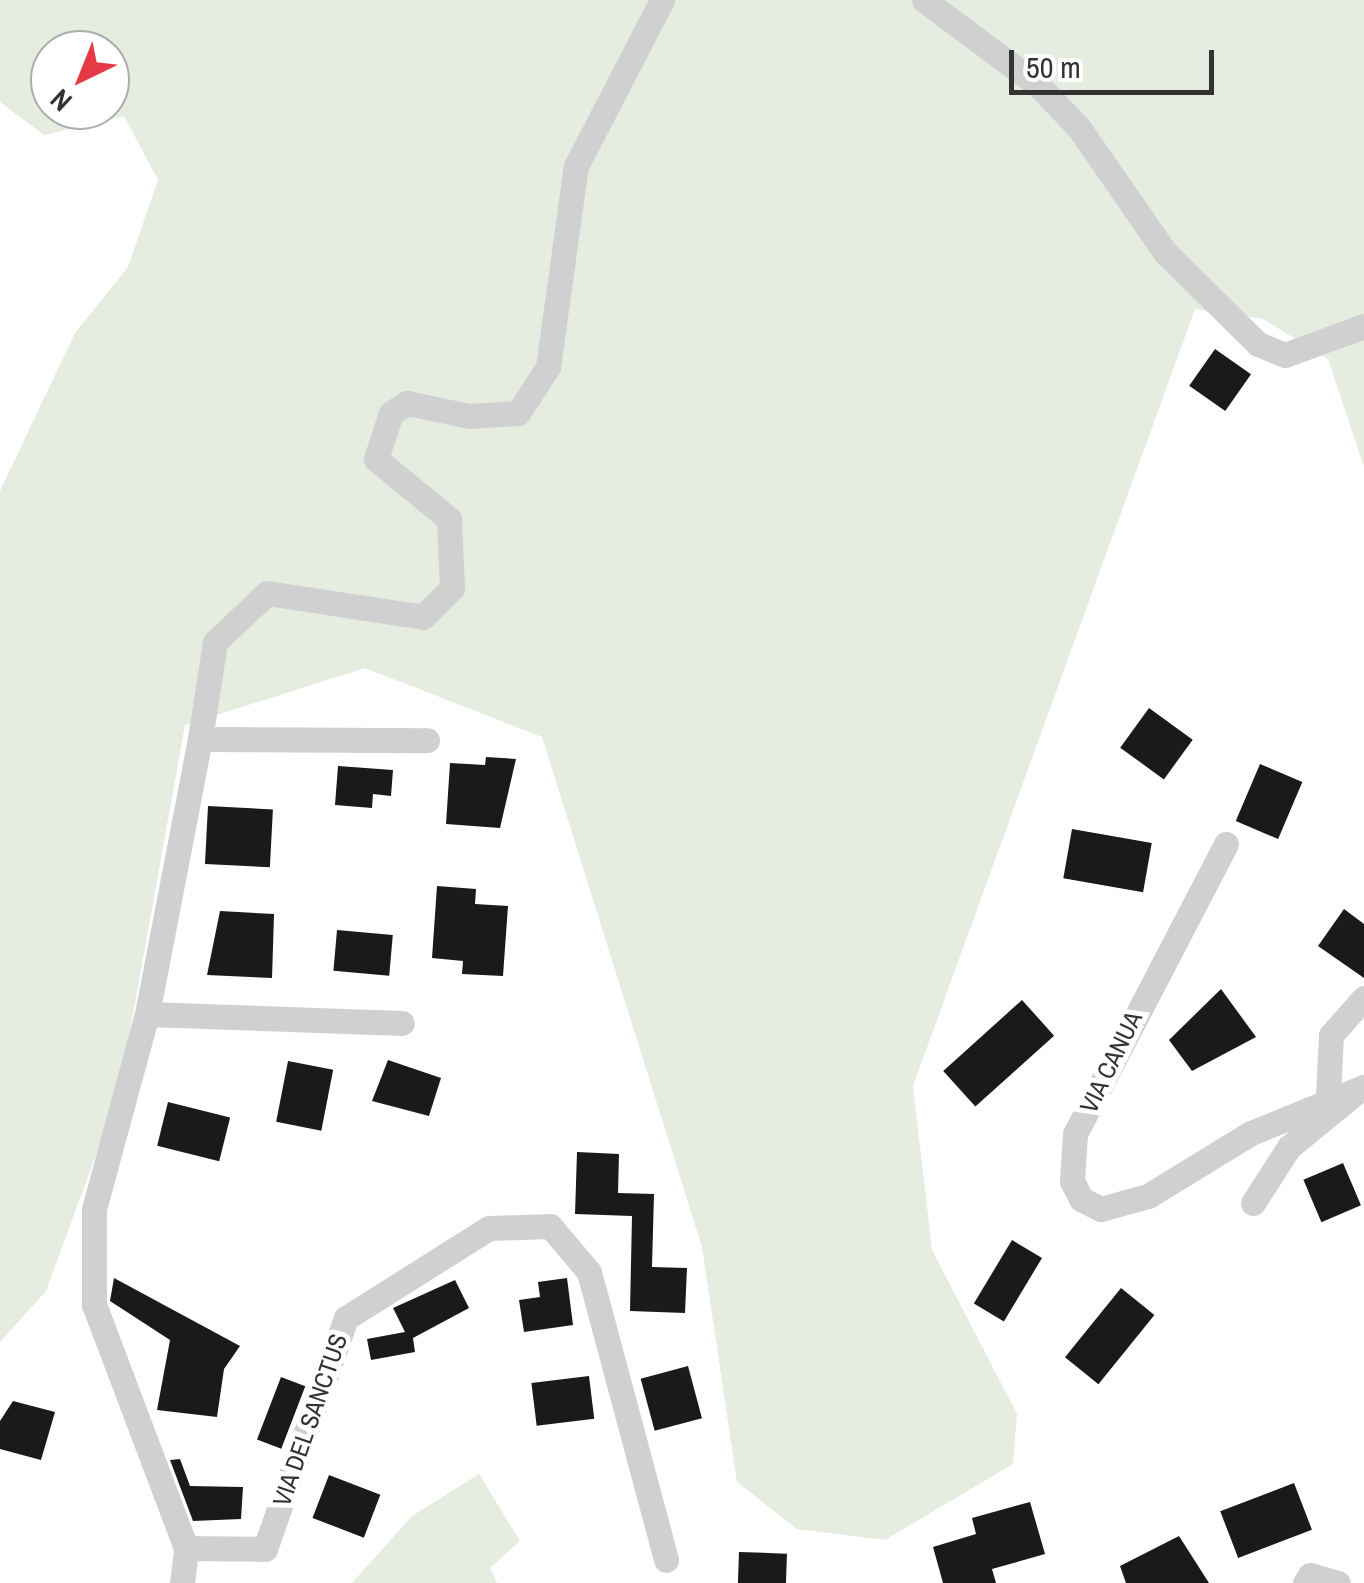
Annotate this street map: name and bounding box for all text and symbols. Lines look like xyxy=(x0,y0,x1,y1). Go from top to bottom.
north arrow xyxy=(30,30,130,130)
scale bar xyxy=(1014,30,1219,92)
text: 50 m xyxy=(1026,47,1081,87)
text: N xyxy=(42,81,80,120)
street label: VIA CANUA xyxy=(1073,1006,1149,1118)
street label: VIA DEL SANCTUS xyxy=(266,1329,354,1511)

